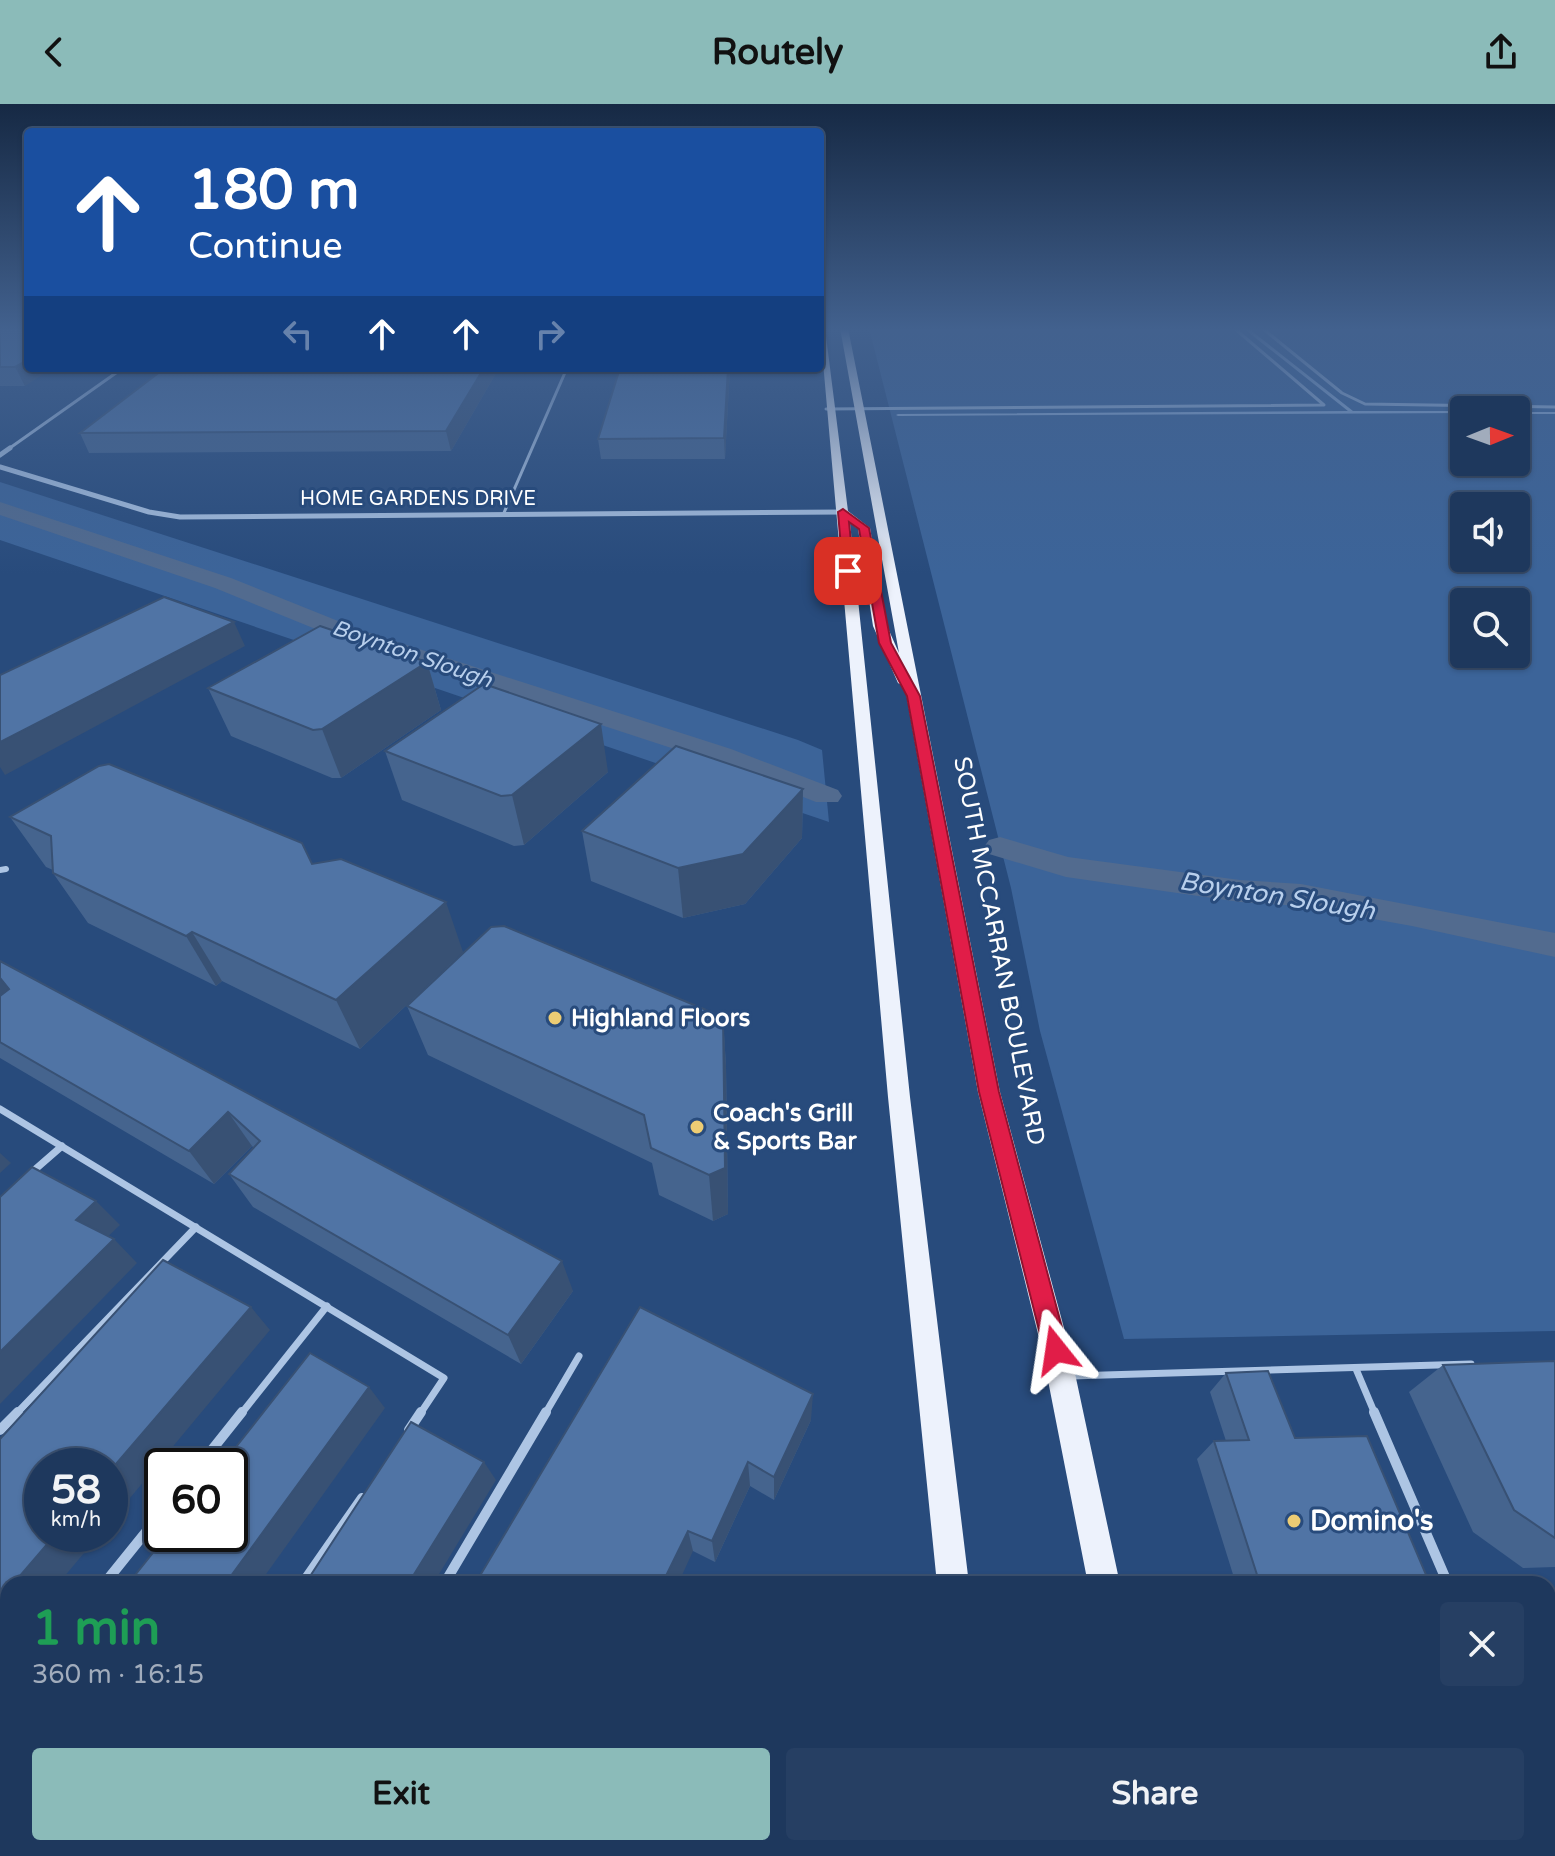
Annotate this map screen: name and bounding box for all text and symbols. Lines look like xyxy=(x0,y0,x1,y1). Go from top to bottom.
icon: back xyxy=(32,30,76,74)
icon: share xyxy=(1479,30,1523,74)
text: Routely xyxy=(712,31,843,74)
text: 180 m xyxy=(188,157,359,224)
icon: ahead xyxy=(56,160,160,264)
text: Continue xyxy=(188,225,343,268)
icon: left xyxy=(276,312,320,356)
icon: ahead xyxy=(360,312,404,356)
icon: ahead xyxy=(444,312,488,356)
icon: right xyxy=(528,312,572,356)
north arrow xyxy=(1450,396,1530,476)
map controls xyxy=(1450,396,1530,668)
street label: HOME GARDENS DRIVE xyxy=(300,487,536,511)
button: sound xyxy=(1450,492,1530,572)
pin xyxy=(814,537,882,605)
icon: arrive xyxy=(826,549,870,593)
button: search xyxy=(1450,588,1530,668)
water label: Boynton Slough xyxy=(329,615,496,694)
street label: SOUTH MCCARRAN BOULEVARD xyxy=(947,754,1051,1148)
water label: Boynton Slough xyxy=(1177,865,1378,927)
place label: Highland Floors xyxy=(571,1004,750,1033)
marker: Highland Floors xyxy=(546,1009,564,1027)
place label: Coach's Grill & Sports Bar xyxy=(713,1099,857,1156)
marker: Coach's Grill & Sports Bar xyxy=(688,1118,706,1136)
position arrow xyxy=(1014,1308,1098,1392)
speed limit sign: 60 xyxy=(144,1448,248,1552)
text: 58 xyxy=(51,1466,101,1514)
place label: Domino's xyxy=(1310,1504,1434,1538)
text: km/h xyxy=(51,1508,101,1532)
marker: Domino's xyxy=(1285,1512,1303,1530)
text: 1 min xyxy=(32,1600,160,1658)
button: close xyxy=(1440,1602,1524,1686)
text: 360 m · 16:15 xyxy=(32,1659,204,1690)
button: Exit xyxy=(32,1748,770,1840)
button: Share xyxy=(786,1748,1524,1840)

